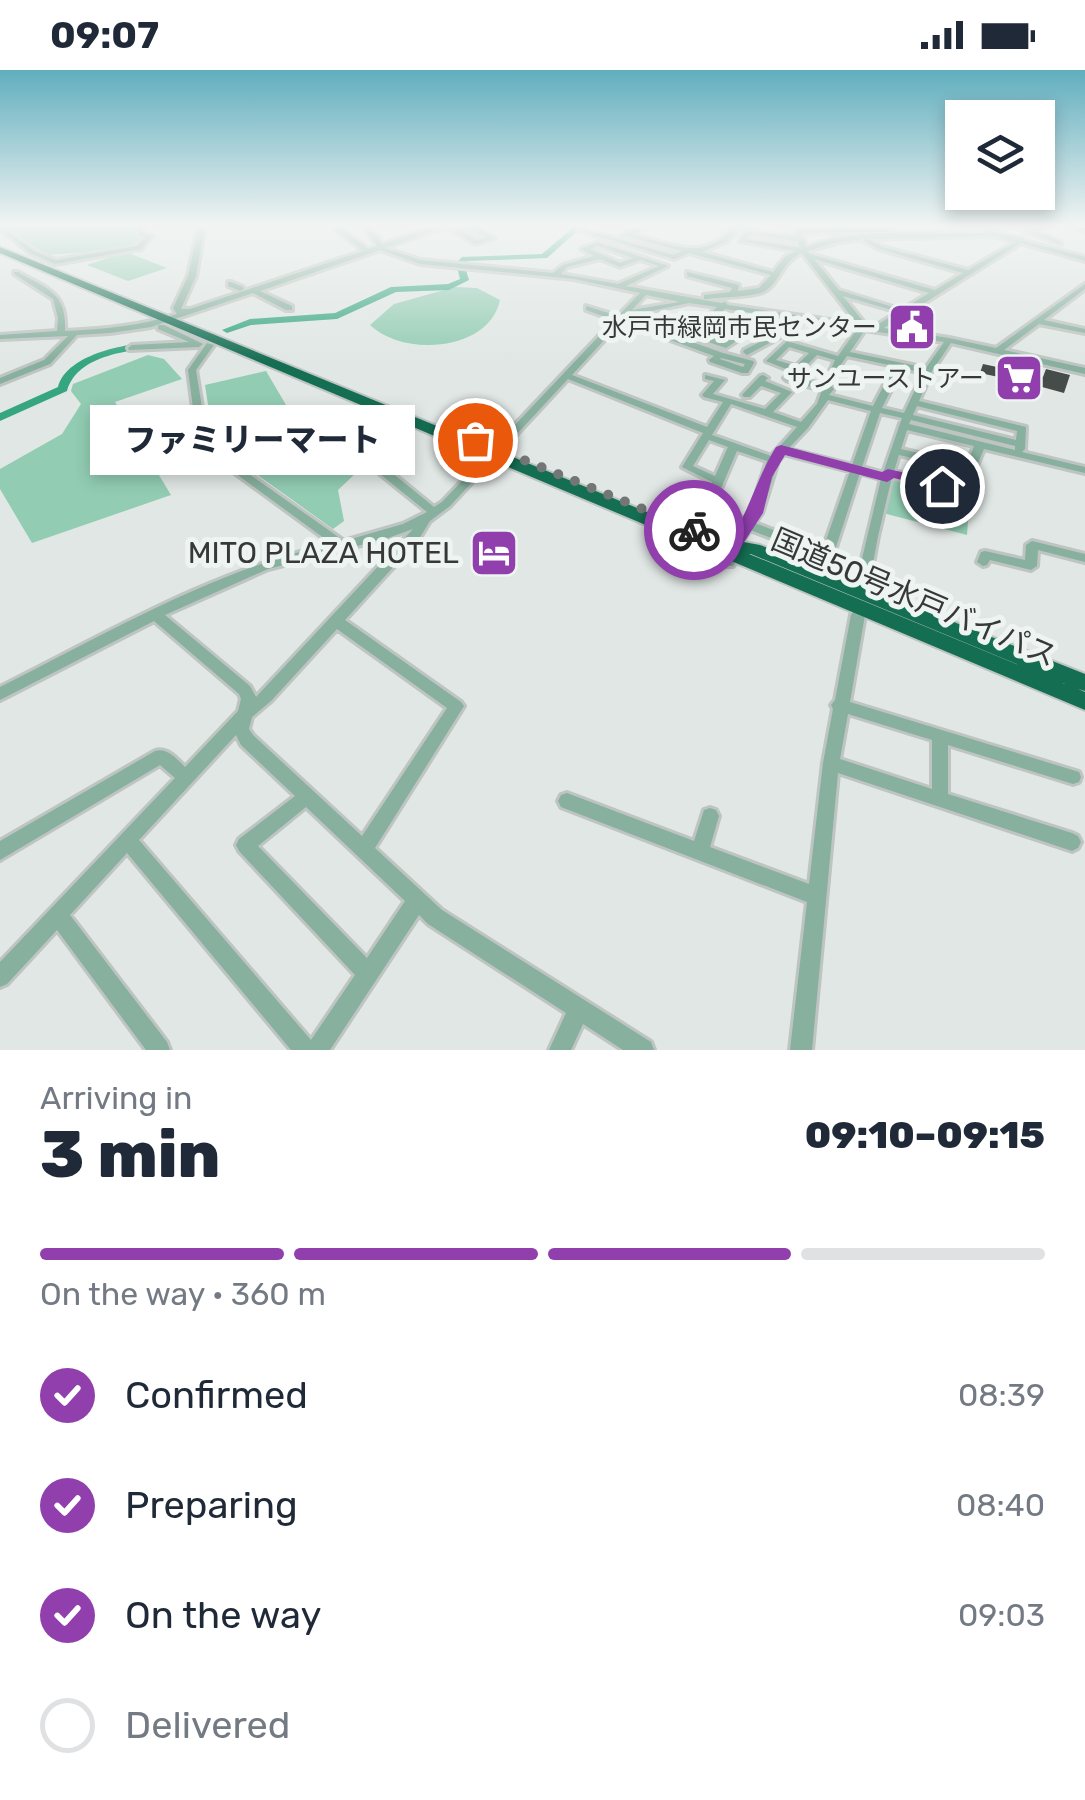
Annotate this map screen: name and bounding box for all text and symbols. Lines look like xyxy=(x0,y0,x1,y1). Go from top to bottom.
text: 09:07 xyxy=(50,12,159,58)
map controls xyxy=(945,100,1055,210)
button: layers xyxy=(945,100,1055,210)
public building icon: 水戸市緑岡市民センター xyxy=(886,301,938,353)
place label: 水戸市緑岡市民センター xyxy=(602,313,877,342)
supermarket icon: サンユーストアー xyxy=(993,352,1045,404)
place label: サンユーストアー xyxy=(787,364,984,393)
pin xyxy=(433,398,518,483)
callout: ファミリーマート xyxy=(90,405,415,475)
icon: bag xyxy=(448,413,503,468)
text: ファミリーマート xyxy=(124,421,381,459)
pin xyxy=(900,444,985,529)
icon: home xyxy=(915,459,970,514)
courier xyxy=(644,480,744,580)
icon: bike xyxy=(667,503,722,558)
street label: 国道50号水戸バイパス xyxy=(766,522,1062,674)
hotel icon: MITO PLAZA HOTEL xyxy=(468,527,520,579)
place label: MITO PLAZA HOTEL xyxy=(188,535,459,571)
text: Arriving in xyxy=(40,1079,192,1117)
text: 09:10–09:15 xyxy=(805,1112,1045,1158)
text: 3 min xyxy=(40,1116,220,1193)
text: On the way · 360 m xyxy=(40,1275,326,1313)
icon: check xyxy=(40,1368,95,1423)
text: Confirmed xyxy=(125,1372,308,1418)
text: 08:39 xyxy=(958,1376,1045,1414)
icon: check xyxy=(40,1478,95,1533)
text: Preparing xyxy=(125,1482,298,1528)
text: 08:40 xyxy=(956,1486,1045,1524)
icon: check xyxy=(40,1588,95,1643)
text: On the way xyxy=(125,1592,321,1638)
text: 09:03 xyxy=(958,1596,1045,1634)
text: Delivered xyxy=(125,1702,290,1748)

